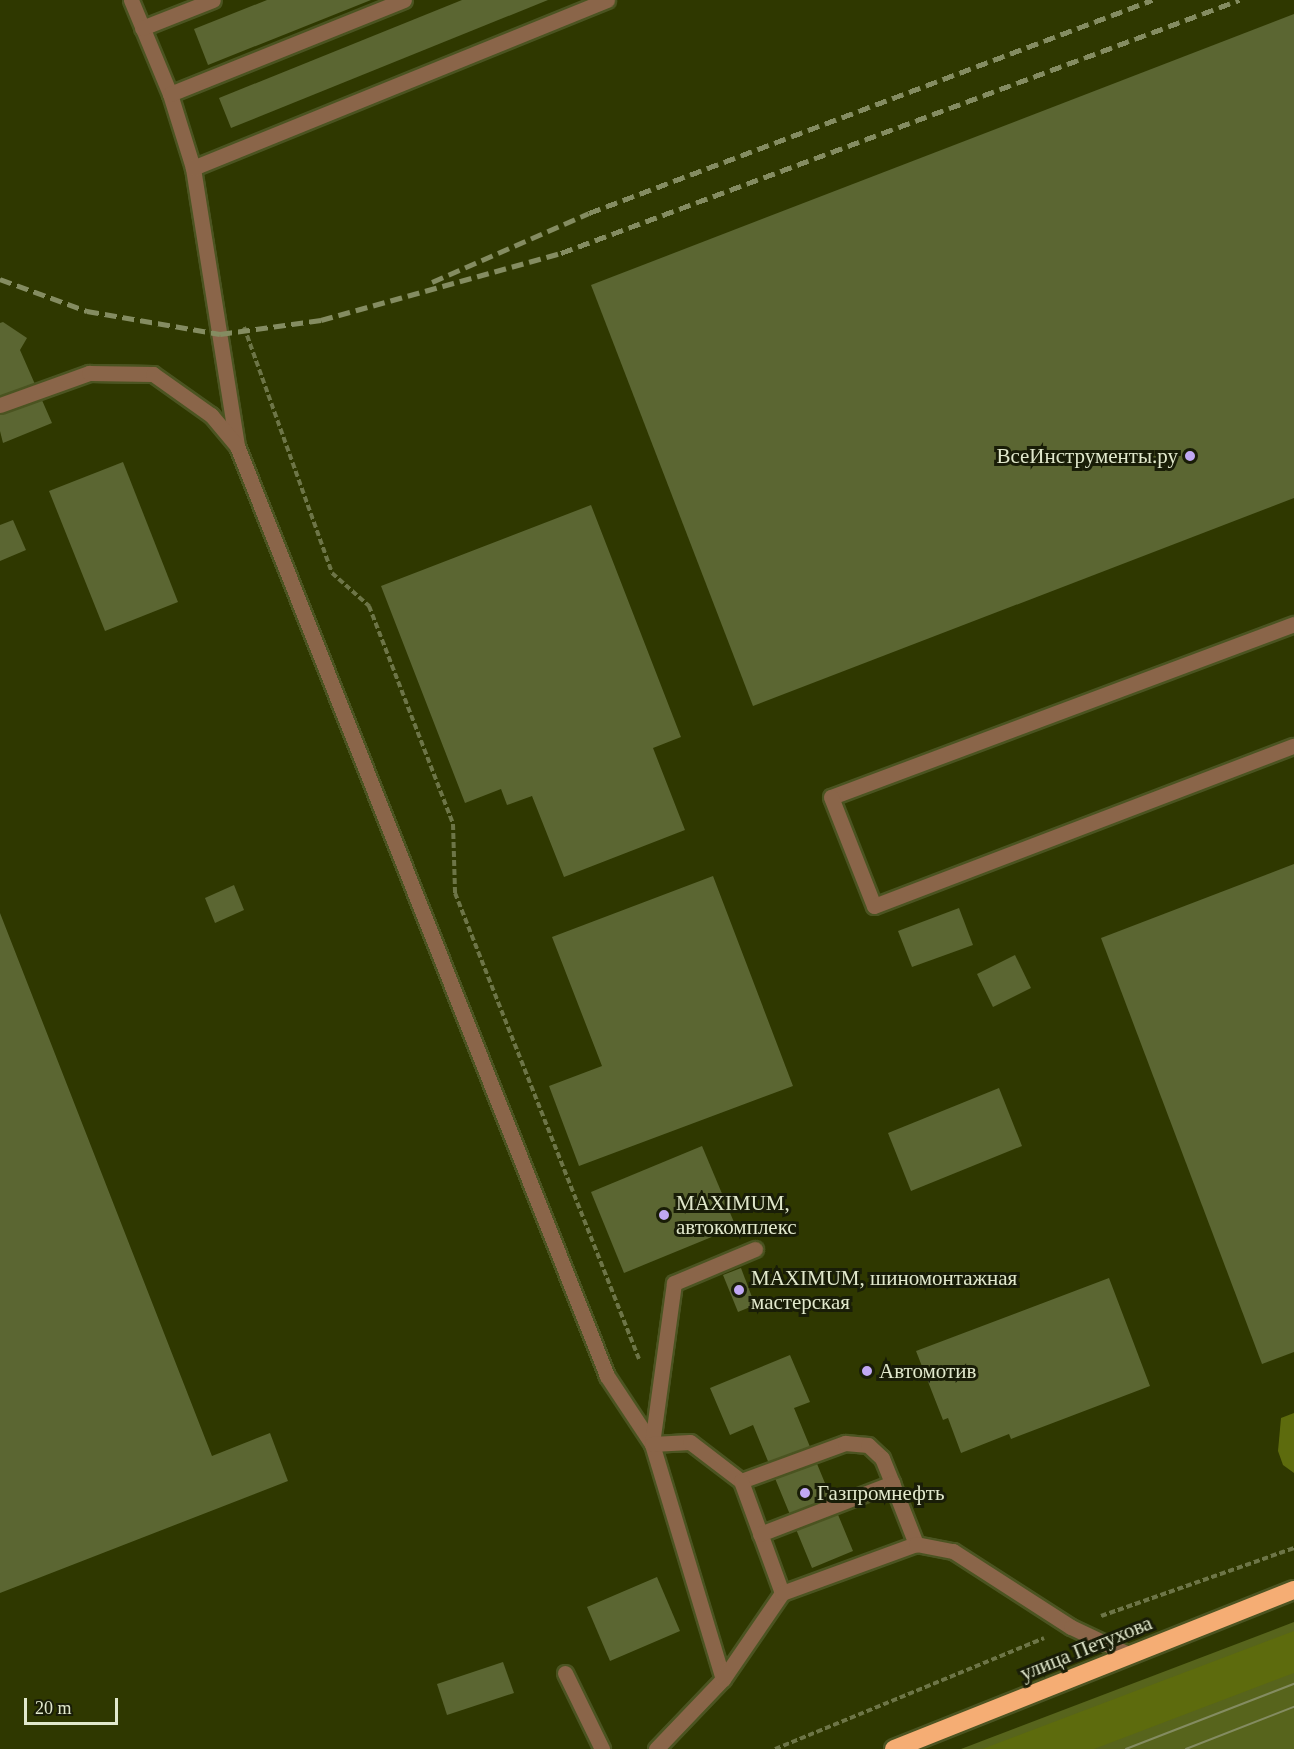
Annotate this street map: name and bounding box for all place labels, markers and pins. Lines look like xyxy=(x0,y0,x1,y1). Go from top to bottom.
place label: ВсеИнструменты.ру xyxy=(996,443,1178,469)
marker: ВсеИнструменты.ру xyxy=(1183,449,1197,463)
place label: MAXIMUM, автокомплекс xyxy=(676,1190,797,1240)
marker: MAXIMUM, автокомплекс xyxy=(657,1208,671,1222)
place label: MAXIMUM, шиномонтажная мастерская xyxy=(751,1265,1017,1315)
marker: MAXIMUM, шиномонтажная мастерская xyxy=(732,1283,746,1297)
place label: Автомотив xyxy=(879,1358,976,1384)
marker: Автомотив xyxy=(860,1364,874,1378)
place label: Газпромнефть xyxy=(817,1480,945,1506)
marker: Газпромнефть xyxy=(798,1486,812,1500)

